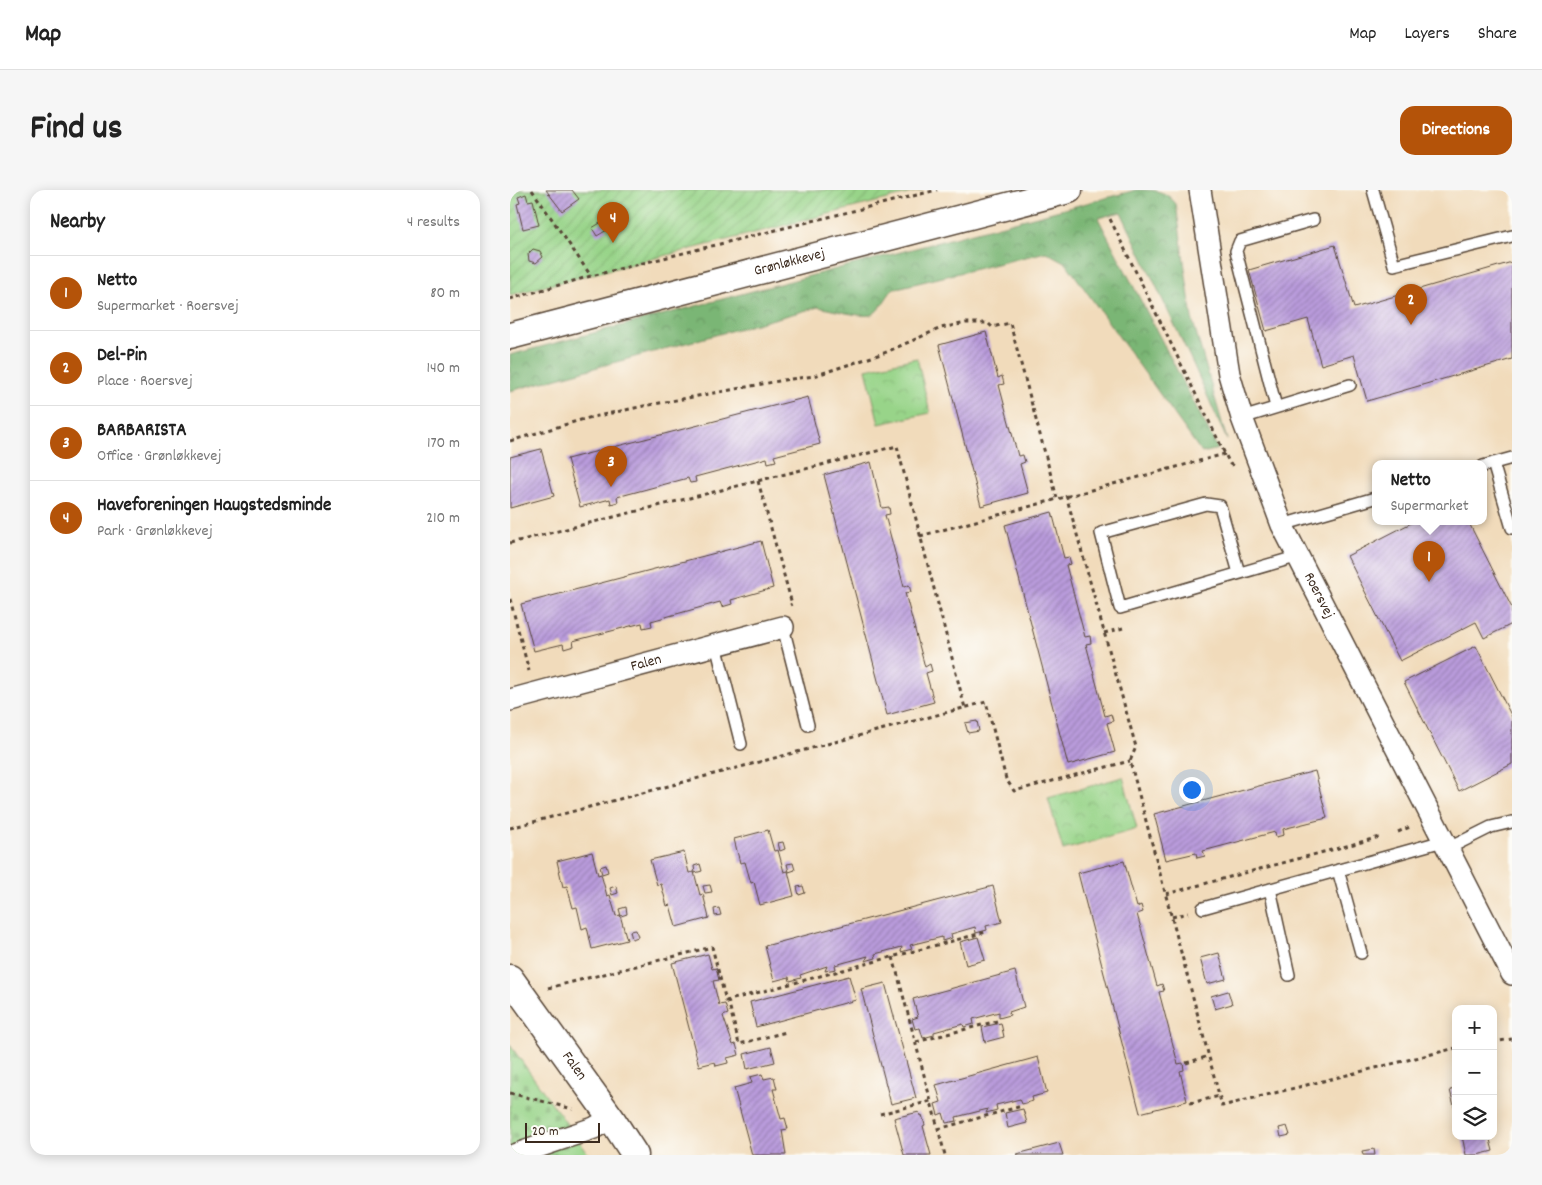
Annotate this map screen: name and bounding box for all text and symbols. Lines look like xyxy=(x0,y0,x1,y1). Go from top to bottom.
text: Map xyxy=(25,18,61,52)
text: Map xyxy=(1349,22,1376,47)
text: Layers xyxy=(1404,22,1450,47)
text: Share xyxy=(1478,22,1517,47)
text: Find us xyxy=(30,105,122,155)
button: Directions xyxy=(1400,106,1512,155)
pin: 4 xyxy=(597,202,629,243)
text: Nearby xyxy=(50,208,105,238)
text: 4 results xyxy=(407,211,460,234)
street label: Grønløkkevej xyxy=(752,243,828,283)
text: Netto xyxy=(97,268,137,295)
text: 1 xyxy=(64,282,68,305)
text: 80 m xyxy=(430,282,460,305)
pin: 2 xyxy=(1395,284,1427,325)
text: Supermarket · Roersvej xyxy=(97,295,239,318)
text: Del-Pin xyxy=(97,343,147,370)
text: 2 xyxy=(63,357,70,380)
text: 140 m xyxy=(426,357,460,380)
text: Place · Roersvej xyxy=(97,370,193,393)
text: BARBARISTA xyxy=(97,418,187,445)
text: 3 xyxy=(62,432,70,455)
text: 170 m xyxy=(427,432,460,455)
text: Office · Grønløkkevej xyxy=(97,445,221,468)
pin: 3 xyxy=(595,446,627,487)
popup xyxy=(1372,460,1487,525)
text: Netto xyxy=(1390,468,1431,495)
text: Haveforeningen Haugstedsminde xyxy=(97,493,331,520)
text: Supermarket xyxy=(1390,495,1469,518)
text: 4 xyxy=(63,507,69,530)
text: 210 m xyxy=(426,507,460,530)
text: Park · Grønløkkevej xyxy=(97,520,213,543)
pin: 1 xyxy=(1413,541,1445,582)
street label: Roersvej xyxy=(1297,569,1339,623)
street label: Falen xyxy=(628,649,664,678)
your location xyxy=(1179,777,1205,803)
map controls xyxy=(1452,1005,1497,1140)
button: + xyxy=(1452,1005,1497,1050)
street label: Falen xyxy=(556,1047,592,1085)
button: − xyxy=(1452,1050,1497,1095)
button: layers xyxy=(1452,1095,1497,1140)
scale bar xyxy=(525,1120,600,1143)
text: 20 m xyxy=(532,1122,559,1142)

